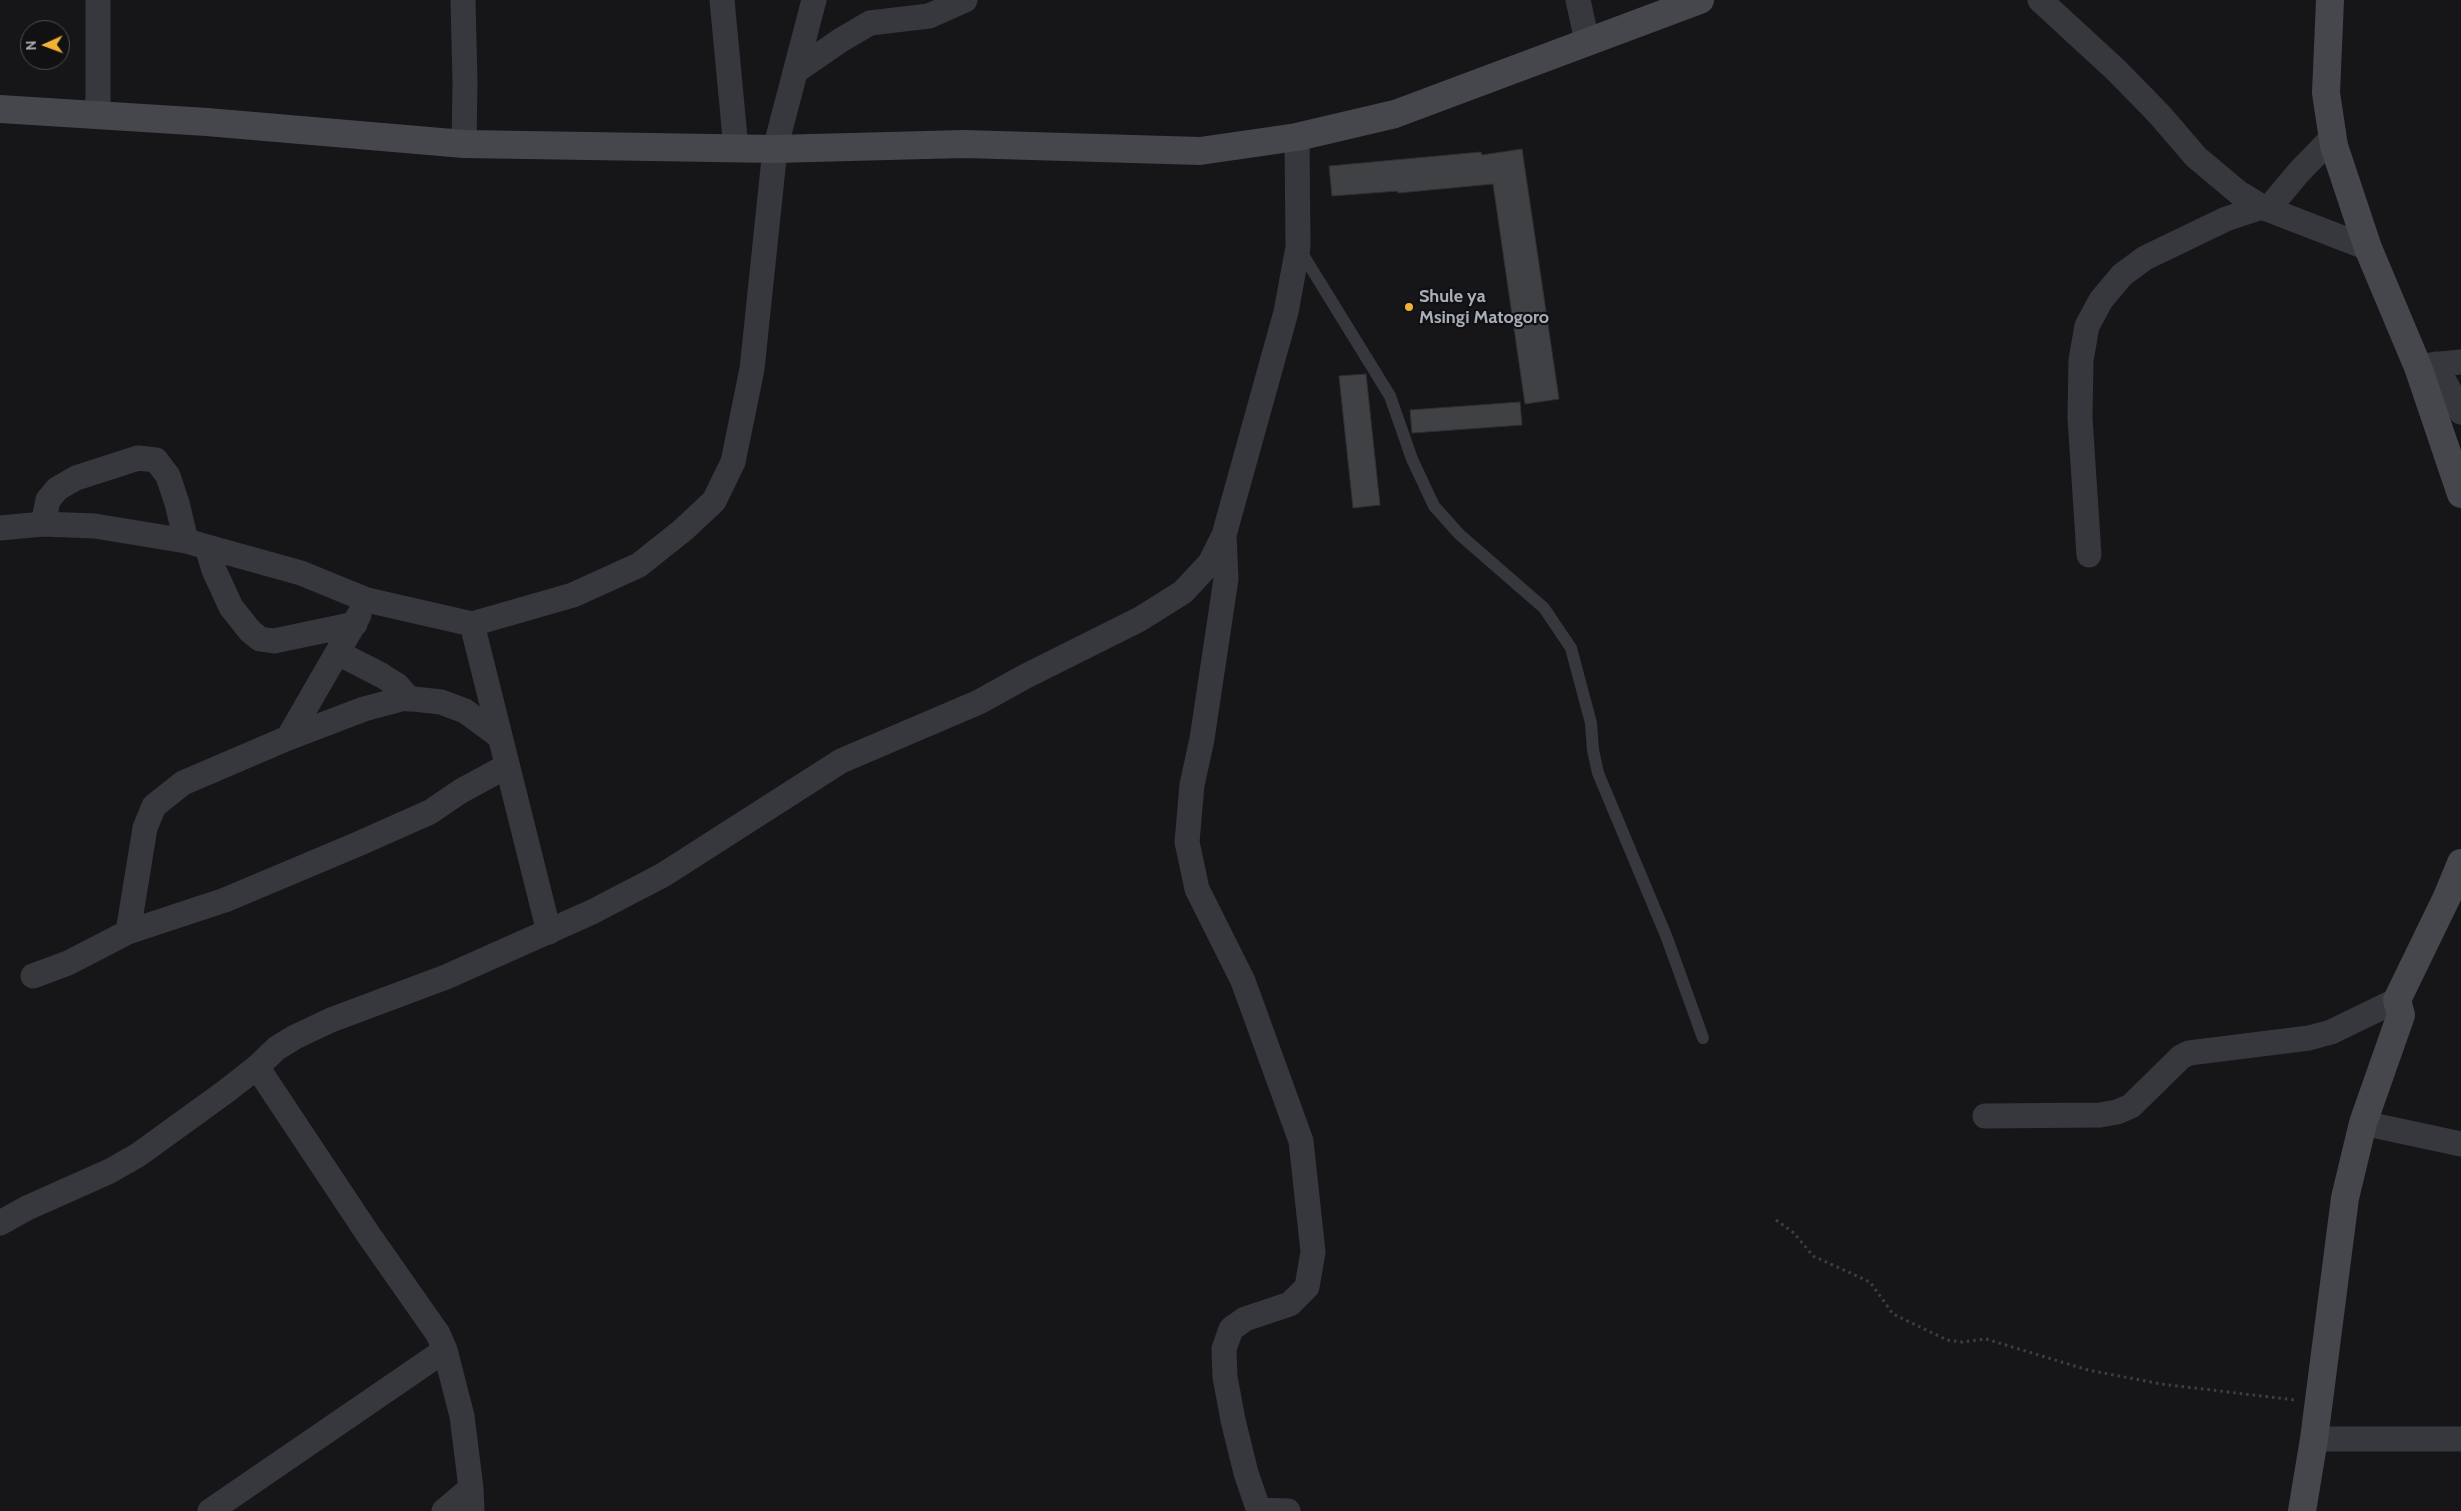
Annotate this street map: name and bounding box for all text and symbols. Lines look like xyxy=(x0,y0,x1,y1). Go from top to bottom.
north arrow xyxy=(20,20,70,70)
text: N xyxy=(22,40,40,51)
place label: Shule ya Msingi Matogoro xyxy=(1419,286,1549,328)
marker: Shule ya Msingi Matogoro xyxy=(1403,301,1415,313)

